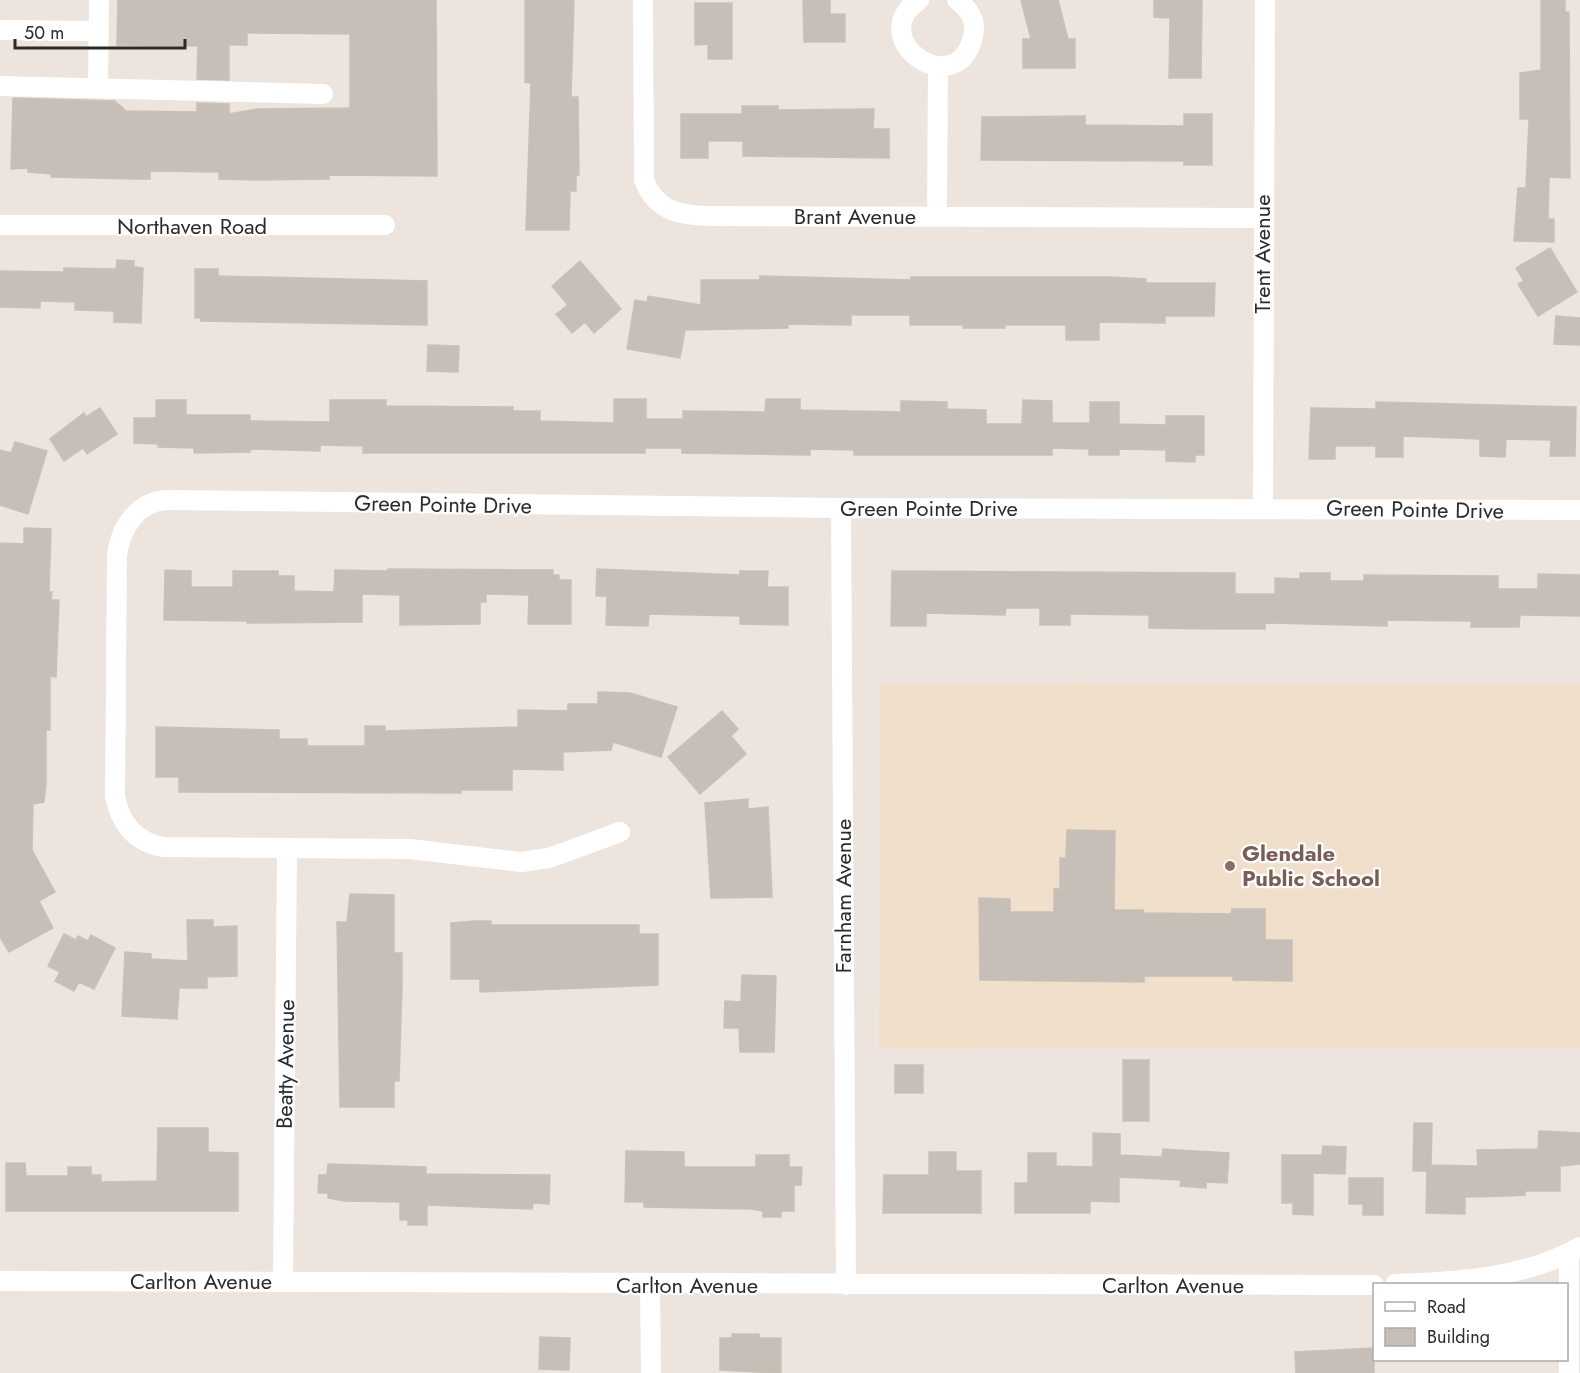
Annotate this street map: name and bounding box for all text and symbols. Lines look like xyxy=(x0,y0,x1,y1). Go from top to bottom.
scale bar xyxy=(15,12,184,50)
text: 50 m xyxy=(24,20,64,46)
street label: Trent Avenue xyxy=(1246,195,1278,313)
street label: Brant Avenue xyxy=(794,200,916,232)
street label: Northaven Road xyxy=(117,210,267,242)
street label: Green Pointe Drive xyxy=(354,486,532,522)
street label: Green Pointe Drive xyxy=(1326,491,1504,527)
street label: Green Pointe Drive xyxy=(840,492,1018,524)
street label: Farnham Avenue xyxy=(827,819,859,973)
place label: Glendale Public School xyxy=(1242,837,1380,894)
marker: Glendale Public School xyxy=(1223,859,1237,873)
street label: Beatty Avenue xyxy=(268,999,302,1129)
street label: Carlton Avenue xyxy=(130,1265,272,1297)
street label: Carlton Avenue xyxy=(616,1269,758,1301)
street label: Carlton Avenue xyxy=(1102,1269,1244,1301)
legend xyxy=(1373,1283,1568,1361)
text: Road xyxy=(1427,1294,1466,1320)
text: Building xyxy=(1427,1324,1490,1350)

